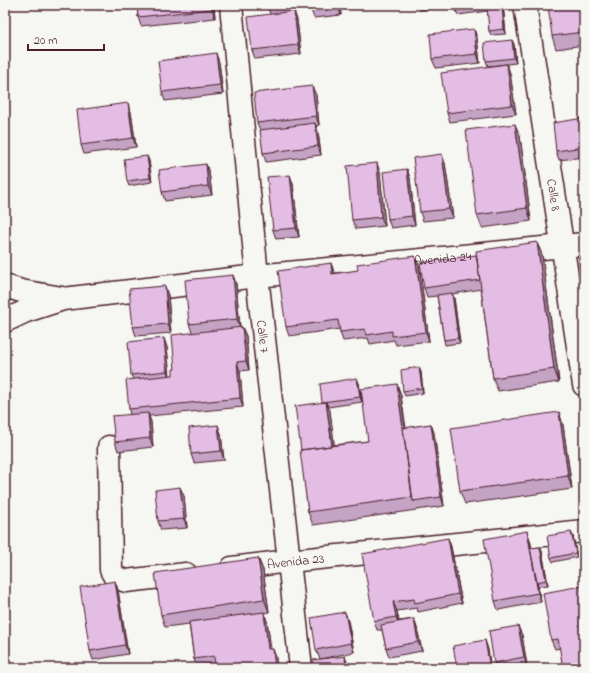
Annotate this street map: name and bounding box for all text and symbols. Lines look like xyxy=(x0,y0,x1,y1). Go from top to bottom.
scale bar xyxy=(28,26,104,52)
text: 20 m xyxy=(34,32,57,50)
street label: Calle 8 xyxy=(541,177,565,213)
street label: Avenida 24 xyxy=(413,247,473,272)
street label: Calle 7 xyxy=(251,319,274,355)
street label: Avenida 23 xyxy=(266,549,325,575)

